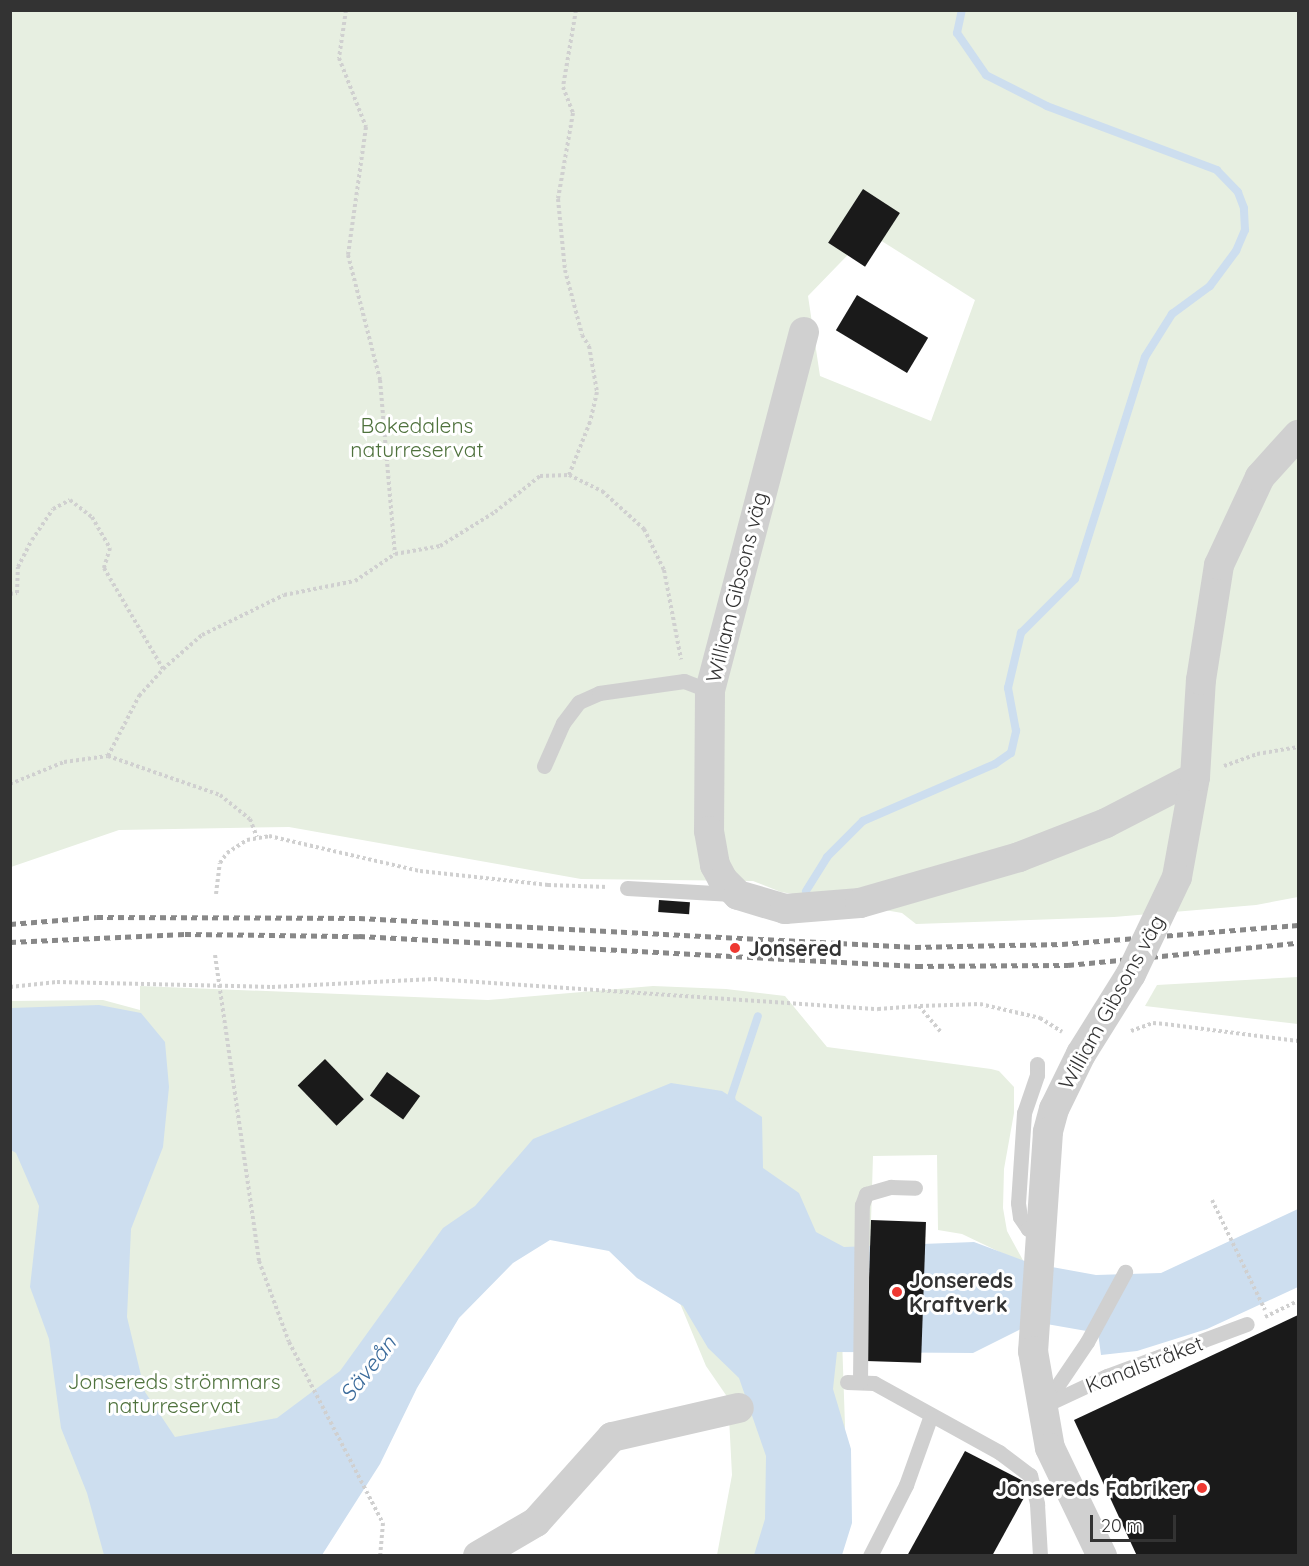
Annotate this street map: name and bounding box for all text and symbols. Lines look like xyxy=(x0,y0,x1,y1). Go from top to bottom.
park label: Bokedalens naturreservat xyxy=(350,412,484,462)
street label: William Gibsons väg xyxy=(700,489,772,685)
street label: William Gibsons väg xyxy=(1053,910,1169,1094)
place label: Jonsered xyxy=(748,935,842,961)
marker: Jonsered xyxy=(726,939,744,957)
place label: Jonsereds Kraftverk xyxy=(909,1267,1013,1317)
marker: Jonsereds Kraftverk xyxy=(890,1285,904,1299)
street label: Kanalstråket xyxy=(1082,1330,1206,1398)
water label: Säveån xyxy=(334,1331,402,1407)
park label: Jonsereds strömmars naturreservat xyxy=(67,1368,281,1418)
place label: Jonsereds Fabriker xyxy=(995,1475,1190,1501)
marker: Jonsereds Fabriker xyxy=(1195,1481,1209,1495)
scale bar xyxy=(1093,1503,1178,1541)
text: 20 m xyxy=(1101,1514,1143,1537)

